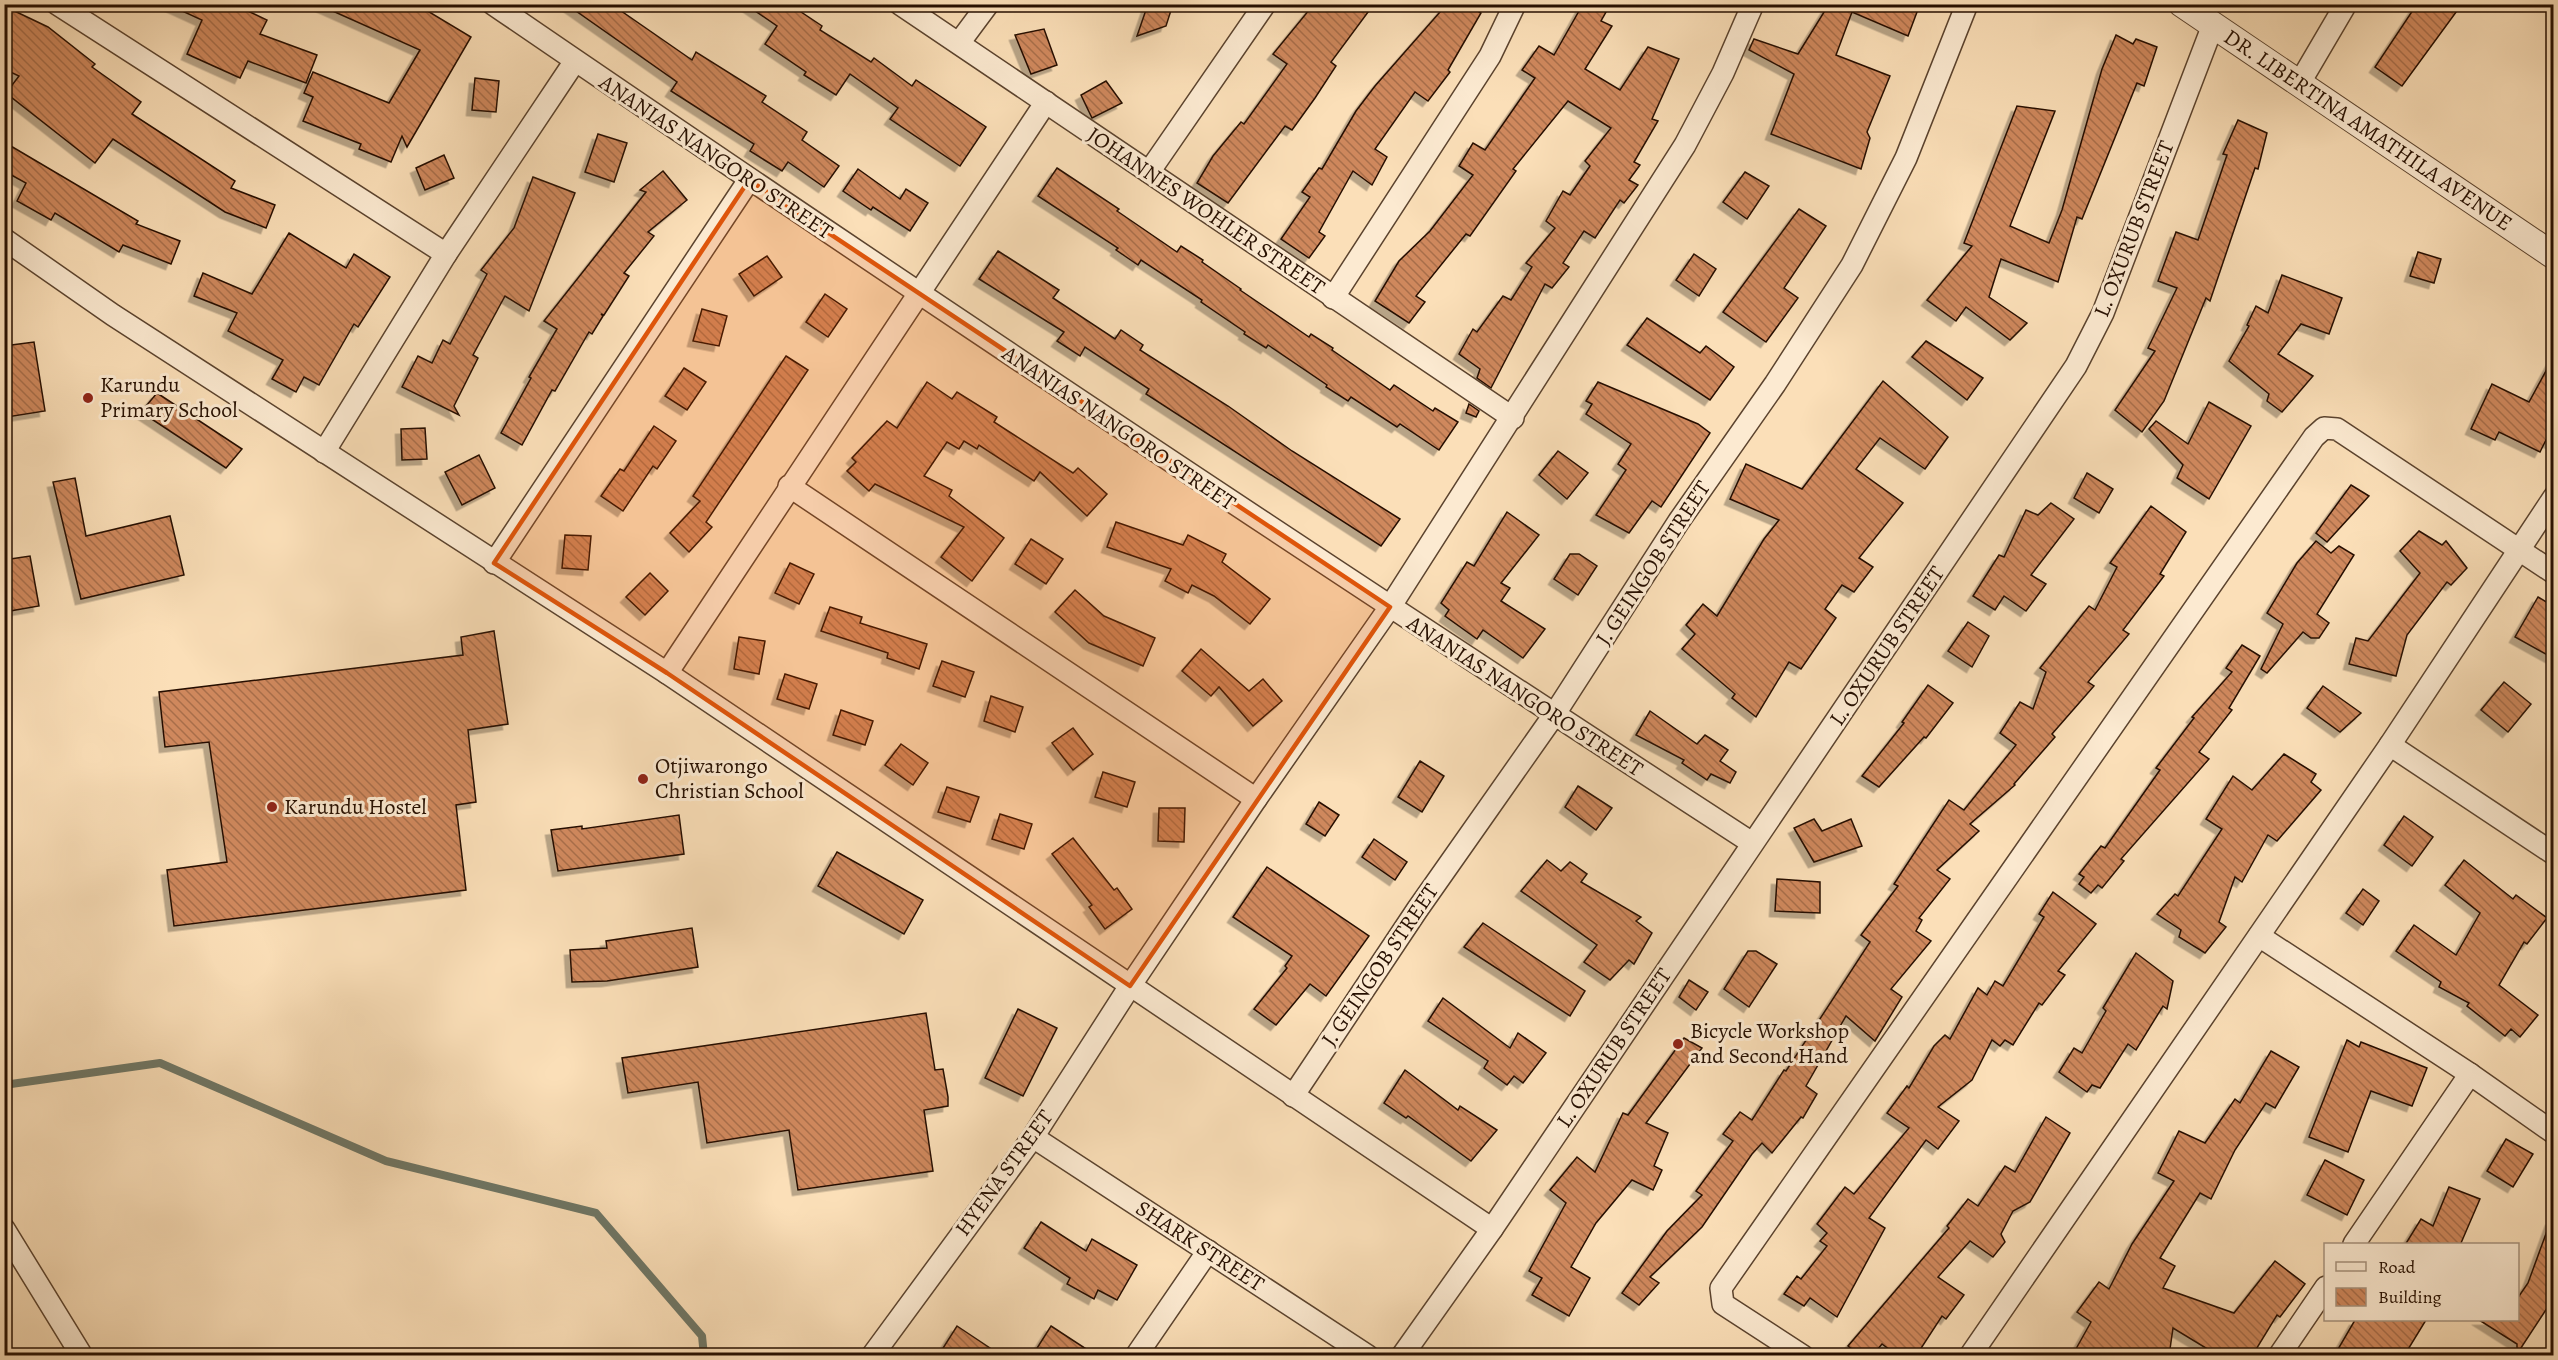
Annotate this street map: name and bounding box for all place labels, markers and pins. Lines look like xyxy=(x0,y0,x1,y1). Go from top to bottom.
place label: Karundu Primary School xyxy=(100,370,238,425)
marker: Karundu Primary School xyxy=(81,391,95,405)
place label: Otjiwarongo Christian School xyxy=(655,751,804,806)
marker: Otjiwarongo Christian School xyxy=(636,772,650,786)
place label: Karundu Hostel xyxy=(284,792,427,822)
marker: Karundu Hostel xyxy=(265,800,279,814)
place label: Bicycle Workshop and Second Hand xyxy=(1690,1016,1849,1071)
marker: Bicycle Workshop and Second Hand xyxy=(1671,1037,1685,1051)

